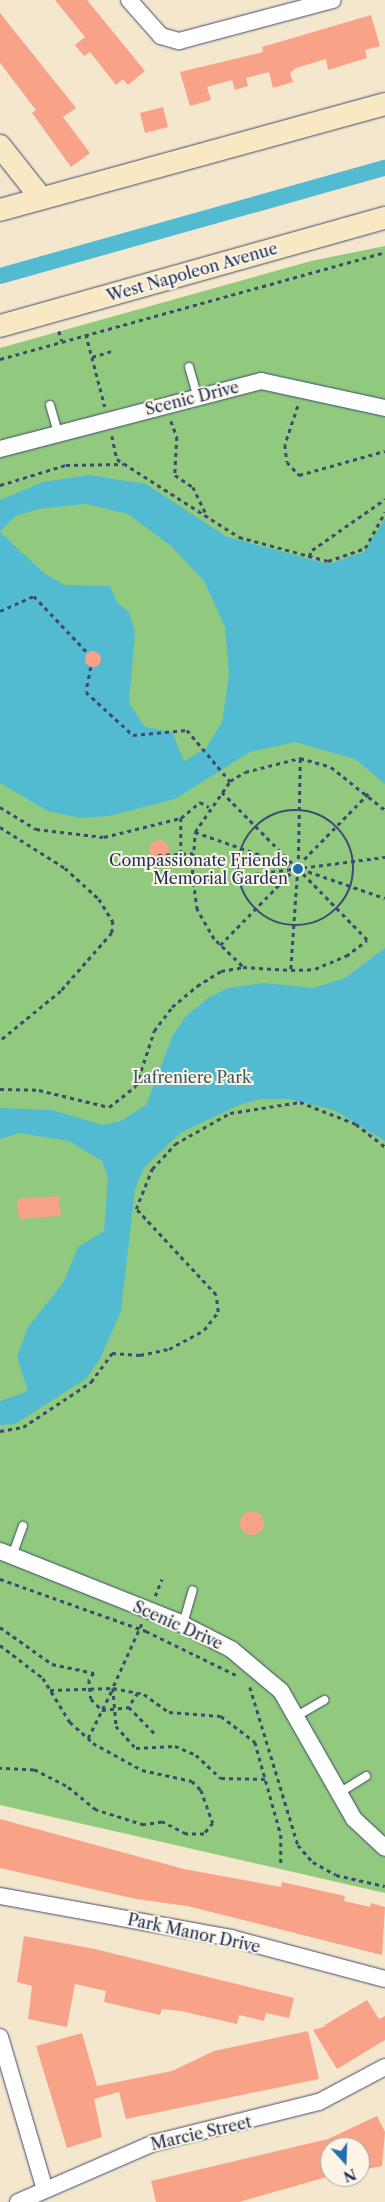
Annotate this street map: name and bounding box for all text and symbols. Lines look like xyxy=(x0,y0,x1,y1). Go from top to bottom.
street label: West Napoleon Avenue xyxy=(104,238,280,306)
street label: Scenic Drive xyxy=(143,377,241,419)
place label: Compassionate Friends Memorial Garden xyxy=(109,850,288,888)
marker: Compassionate Friends Memorial Garden xyxy=(292,863,304,875)
park label: Lafreniere Park xyxy=(133,1067,251,1087)
street label: Scenic Drive xyxy=(130,1597,226,1653)
street label: Park Manor Drive xyxy=(126,1909,262,1957)
street label: Marcie Street xyxy=(149,2112,253,2154)
north arrow xyxy=(320,2137,370,2187)
text: N xyxy=(341,2165,359,2186)

